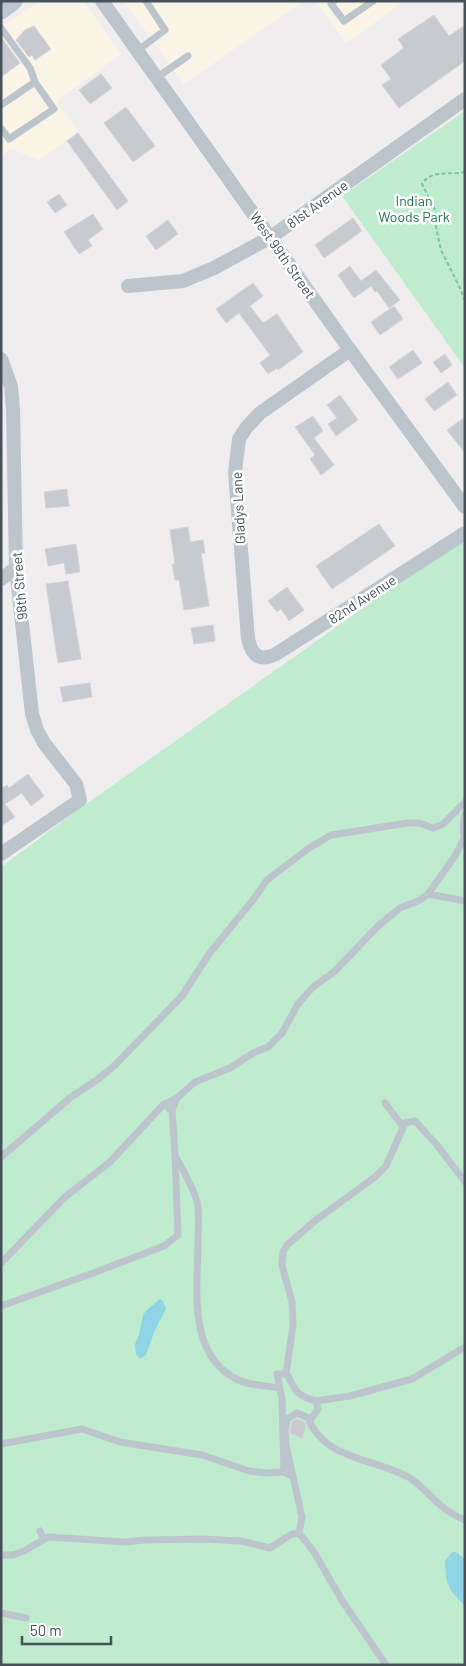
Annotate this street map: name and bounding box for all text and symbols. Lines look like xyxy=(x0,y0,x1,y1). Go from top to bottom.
street label: 81st Avenue xyxy=(283,176,351,232)
park label: Indian Woods Park xyxy=(378,192,450,225)
street label: West 99th Street xyxy=(247,208,319,302)
street label: Gladys Lane xyxy=(228,472,248,544)
street label: 98th Street xyxy=(8,551,30,621)
street label: 82nd Avenue xyxy=(325,571,399,627)
scale bar xyxy=(22,1614,111,1646)
text: 50 m xyxy=(30,1621,62,1639)

